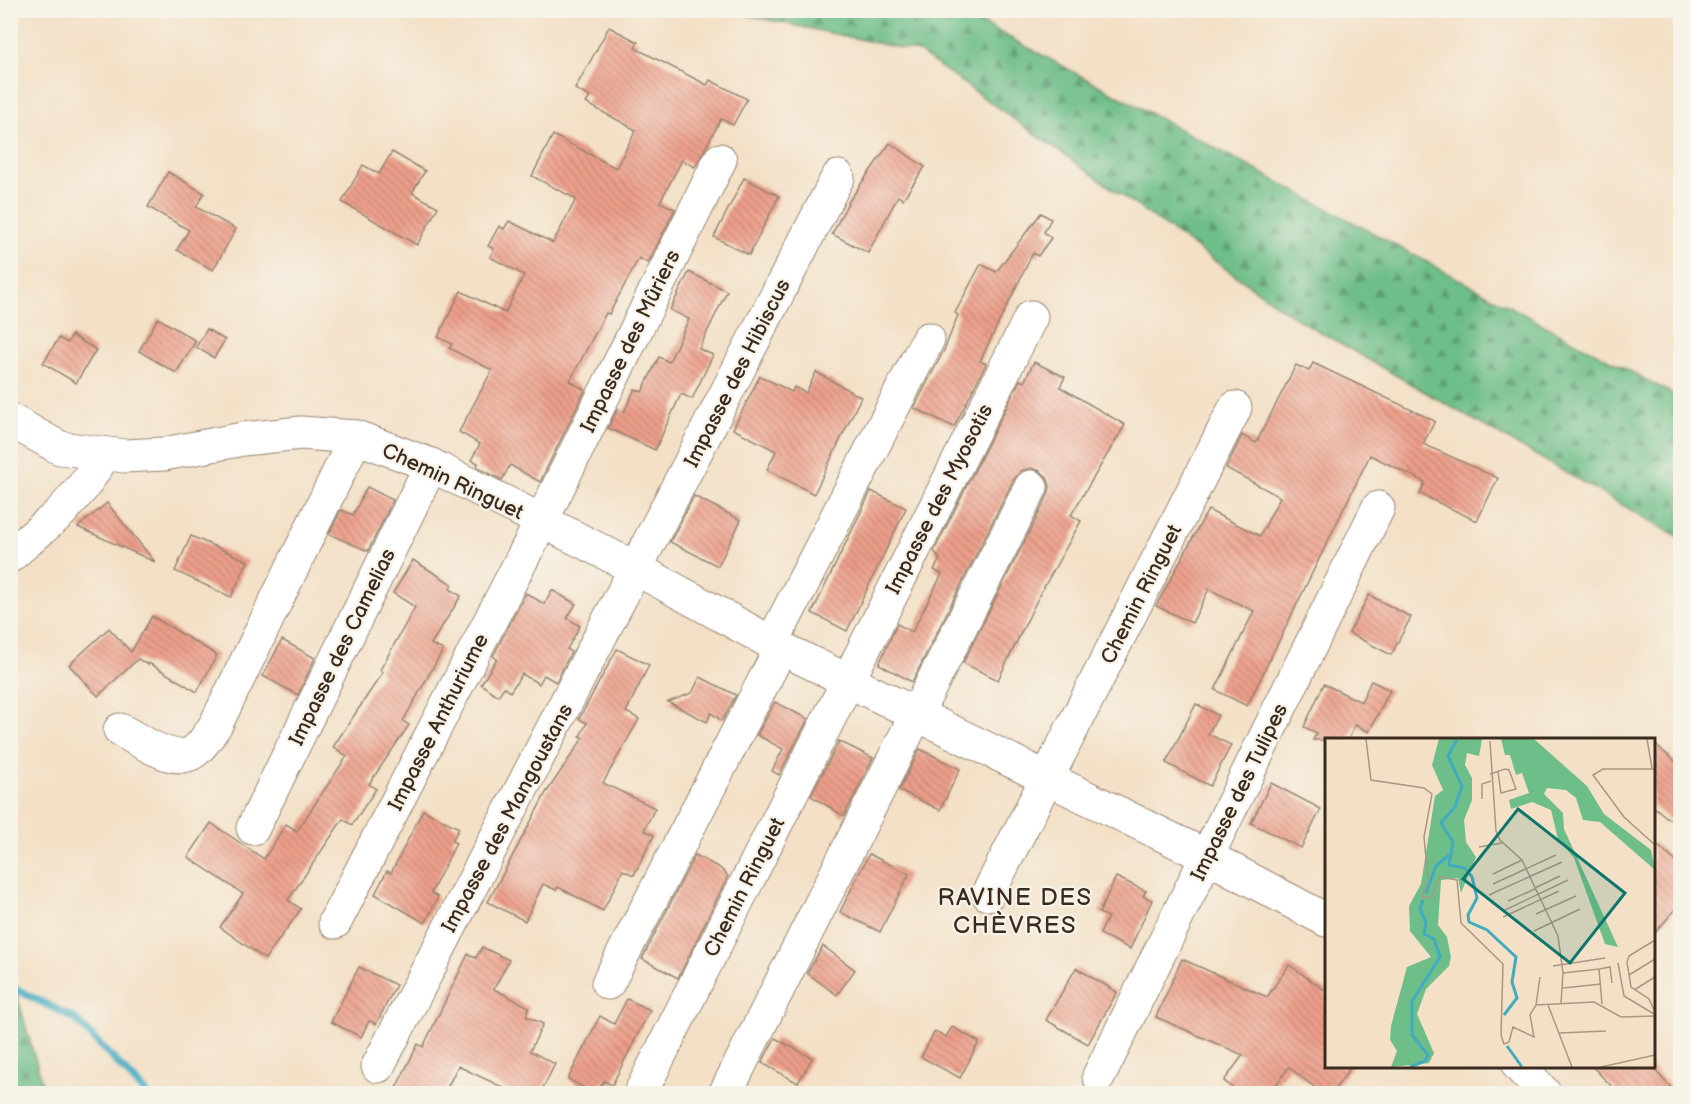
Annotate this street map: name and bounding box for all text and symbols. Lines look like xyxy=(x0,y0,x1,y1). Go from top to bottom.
street label: Impasse des Mûriers xyxy=(575,246,686,437)
street label: Impasse des Hibiscus xyxy=(679,275,796,472)
street label: Impasse des Myosotis xyxy=(881,400,998,599)
street label: Chemin Ringuet xyxy=(378,438,528,525)
street label: Chemin Ringuet xyxy=(1096,520,1188,668)
street label: Impasse des Camelias xyxy=(284,545,401,750)
street label: Impasse Anthuriume xyxy=(383,630,494,815)
street label: Impasse des Tulipes xyxy=(1186,699,1293,885)
street label: Impasse des Mangoustans xyxy=(437,700,578,937)
inset map xyxy=(1325,738,1655,1068)
street label: Chemin Ringuet xyxy=(699,813,791,961)
district label: RAVINE DES CHÈVRES xyxy=(937,883,1093,940)

